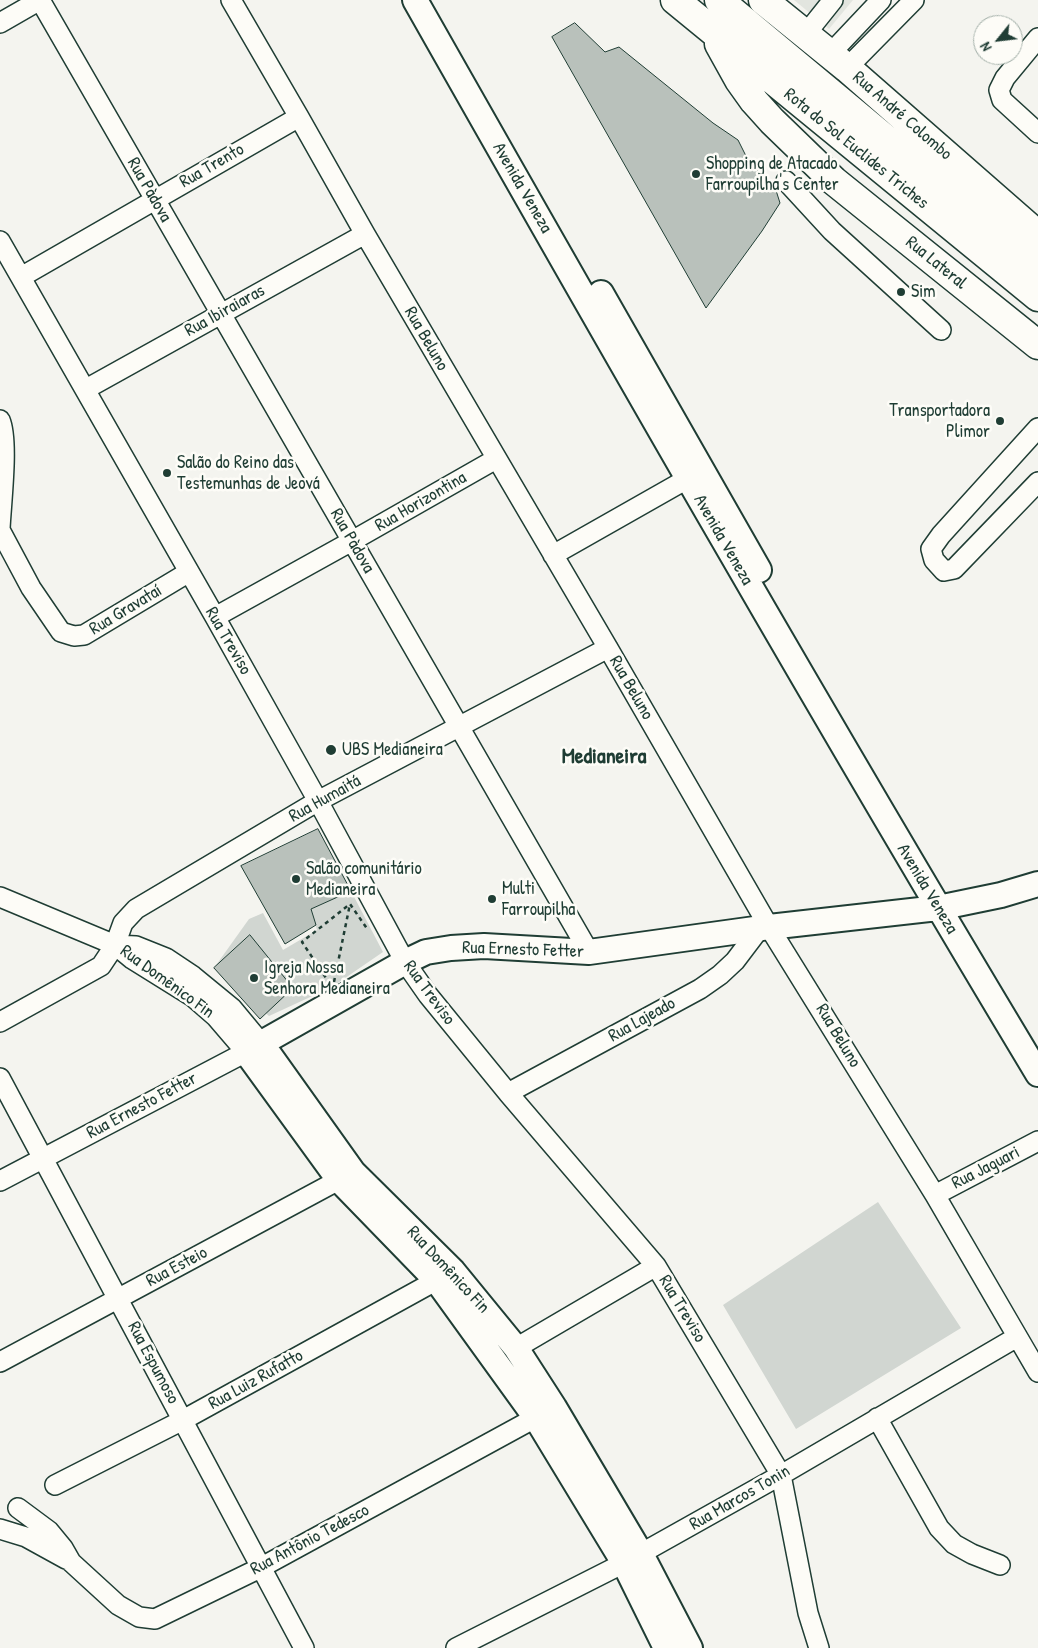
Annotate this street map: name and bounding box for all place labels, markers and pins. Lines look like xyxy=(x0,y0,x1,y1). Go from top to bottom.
place label: Shopping de Atacado Farroupilha's Center xyxy=(706,153,839,195)
marker: Shopping de Atacado Farroupilha's Center xyxy=(690,168,702,180)
place label: Sim xyxy=(911,281,936,303)
marker: Sim xyxy=(895,286,907,298)
place label: Transportadora Plimor xyxy=(889,400,990,442)
marker: Transportadora Plimor xyxy=(994,415,1006,427)
place label: Salão do Reino das Testemunhas de Jeová xyxy=(177,452,320,494)
marker: Salão do Reino das Testemunhas de Jeová xyxy=(161,467,173,479)
place label: UBS Medianeira xyxy=(342,739,443,761)
marker: UBS Medianeira xyxy=(324,743,338,757)
place label: Salão comunitário Medianeira xyxy=(306,858,422,901)
marker: Salão comunitário Medianeira xyxy=(290,873,302,885)
place label: Multi Farroupilha xyxy=(502,878,575,921)
marker: Multi Farroupilha xyxy=(486,893,498,905)
place label: Igreja Nossa Senhora Medianeira xyxy=(264,957,390,1000)
marker: Igreja Nossa Senhora Medianeira xyxy=(248,972,260,984)

